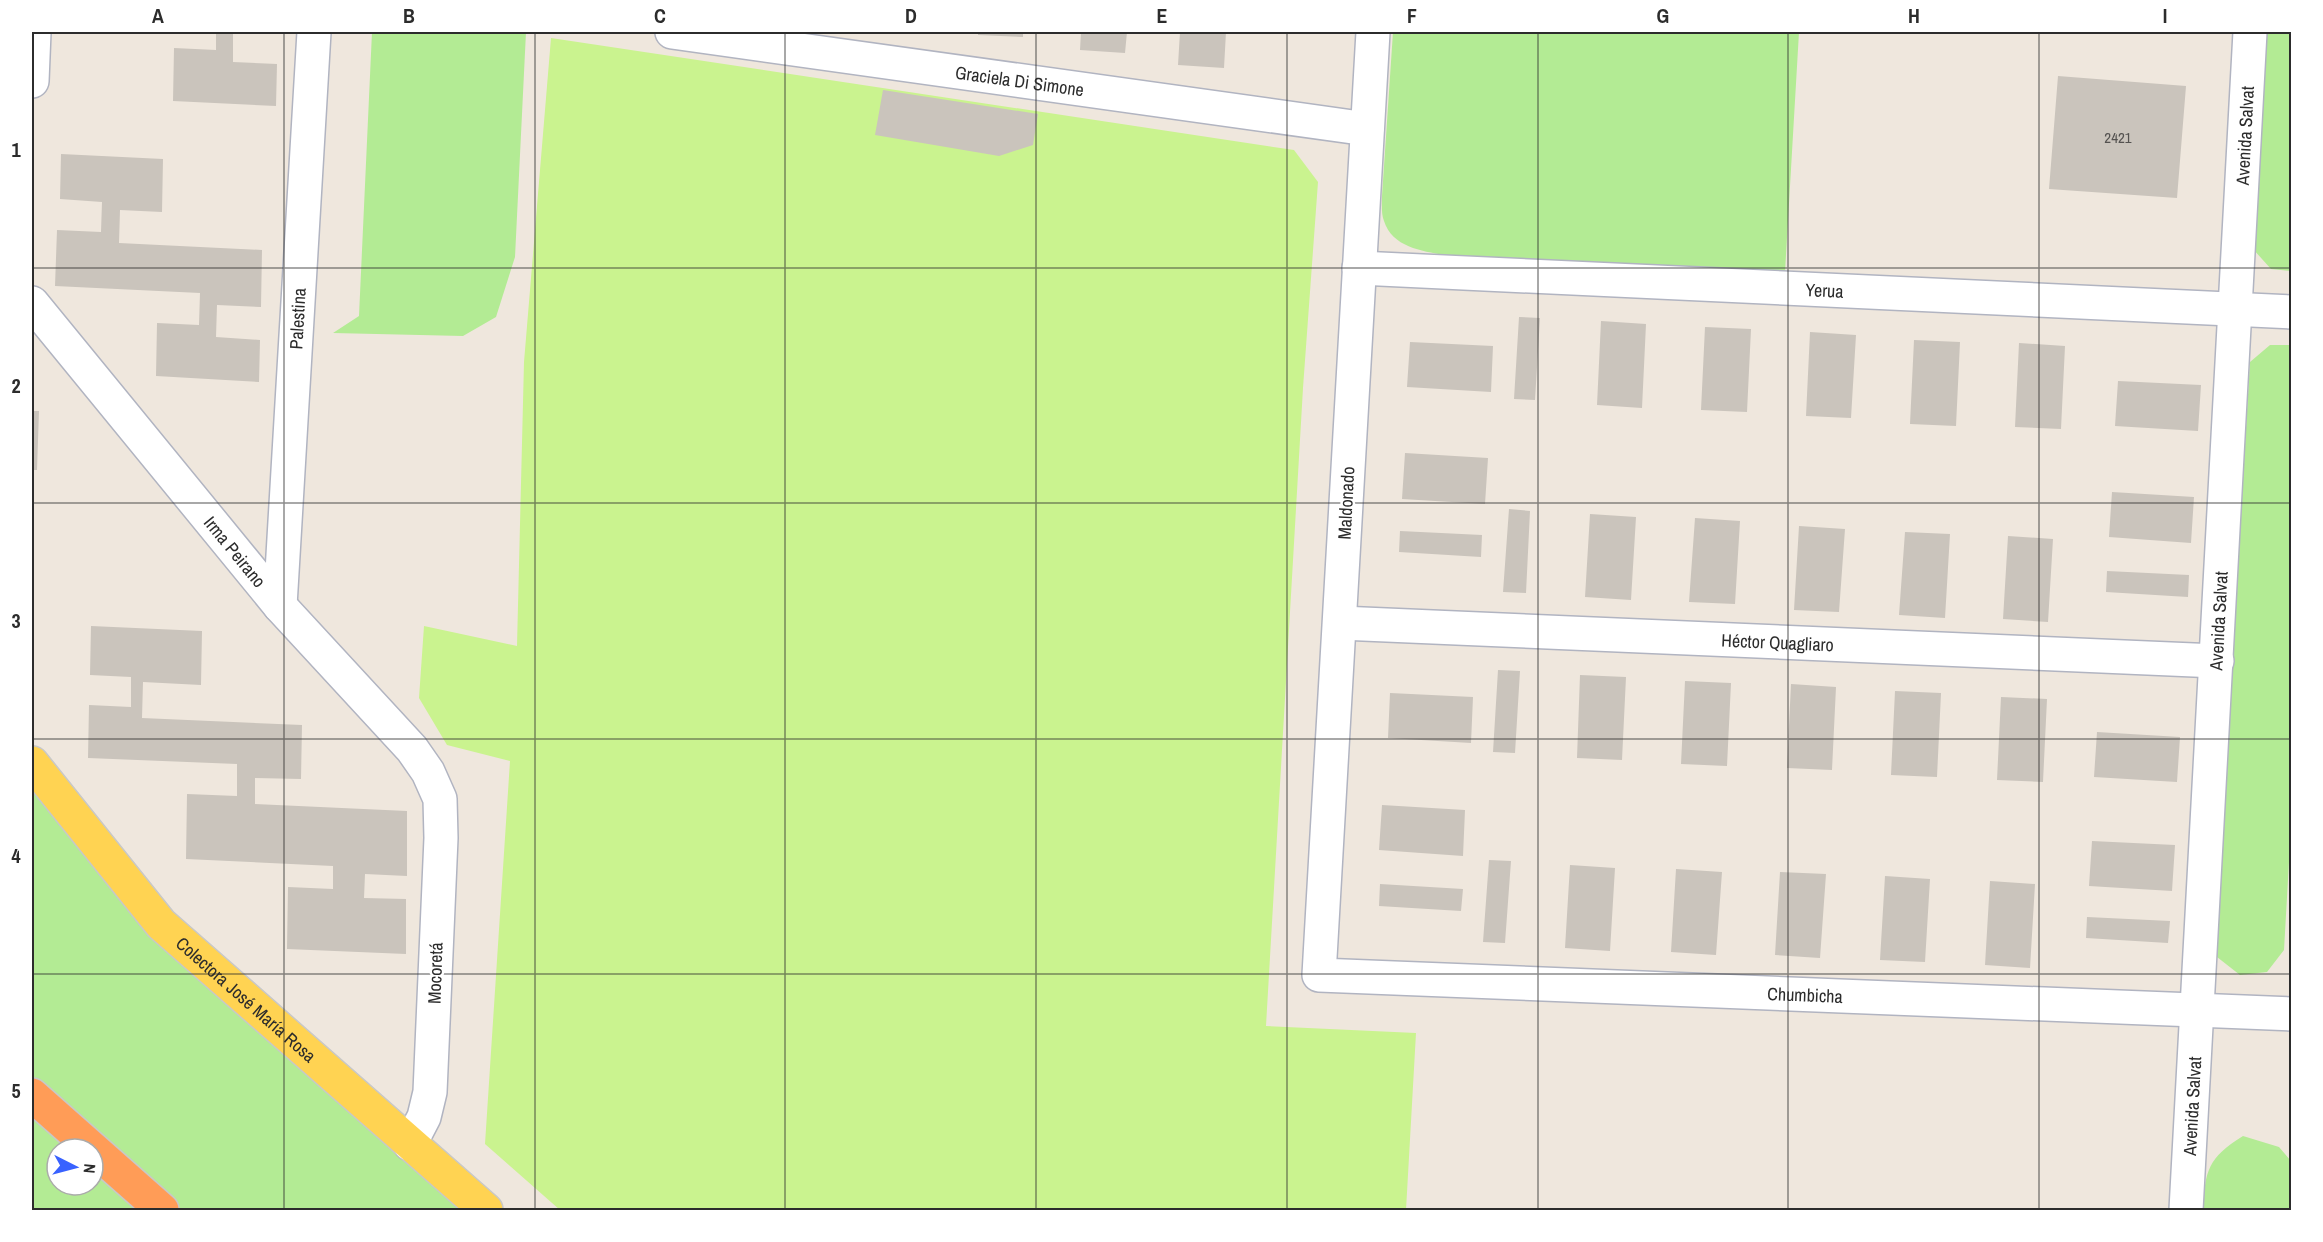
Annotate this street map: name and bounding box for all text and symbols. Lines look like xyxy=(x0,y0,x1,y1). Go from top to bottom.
text: A xyxy=(152,2,164,29)
text: B xyxy=(403,2,415,29)
text: C xyxy=(654,2,666,29)
text: D xyxy=(905,2,917,29)
text: E xyxy=(1157,2,1168,29)
text: F xyxy=(1407,2,1417,29)
text: G xyxy=(1657,2,1669,29)
text: H xyxy=(1908,2,1920,29)
text: I xyxy=(2163,2,2167,29)
street label: Graciela Di Simone xyxy=(954,59,1086,102)
street label: Avenida Salvat xyxy=(2229,85,2260,187)
house number: 2421 xyxy=(2104,127,2132,148)
text: 1 xyxy=(11,136,21,163)
street label: Yerua xyxy=(1805,277,1844,303)
street label: Palestina xyxy=(283,287,311,350)
text: 2 xyxy=(11,372,21,399)
street label: Maldonado xyxy=(1332,466,1360,540)
street label: Irma Peirano xyxy=(199,510,272,592)
street label: Avenida Salvat xyxy=(2203,571,2233,672)
text: 3 xyxy=(11,607,21,634)
street label: Héctor Quagliaro xyxy=(1721,627,1834,657)
text: 4 xyxy=(11,842,21,869)
street label: Colectora José María Rosa xyxy=(171,931,322,1068)
street label: Mocoretá xyxy=(421,942,449,1004)
street label: Chumbicha xyxy=(1767,980,1843,1008)
street label: Avenida Salvat xyxy=(2176,1056,2207,1157)
text: 5 xyxy=(11,1077,21,1104)
north arrow xyxy=(45,1137,105,1197)
text: N xyxy=(78,1163,101,1174)

